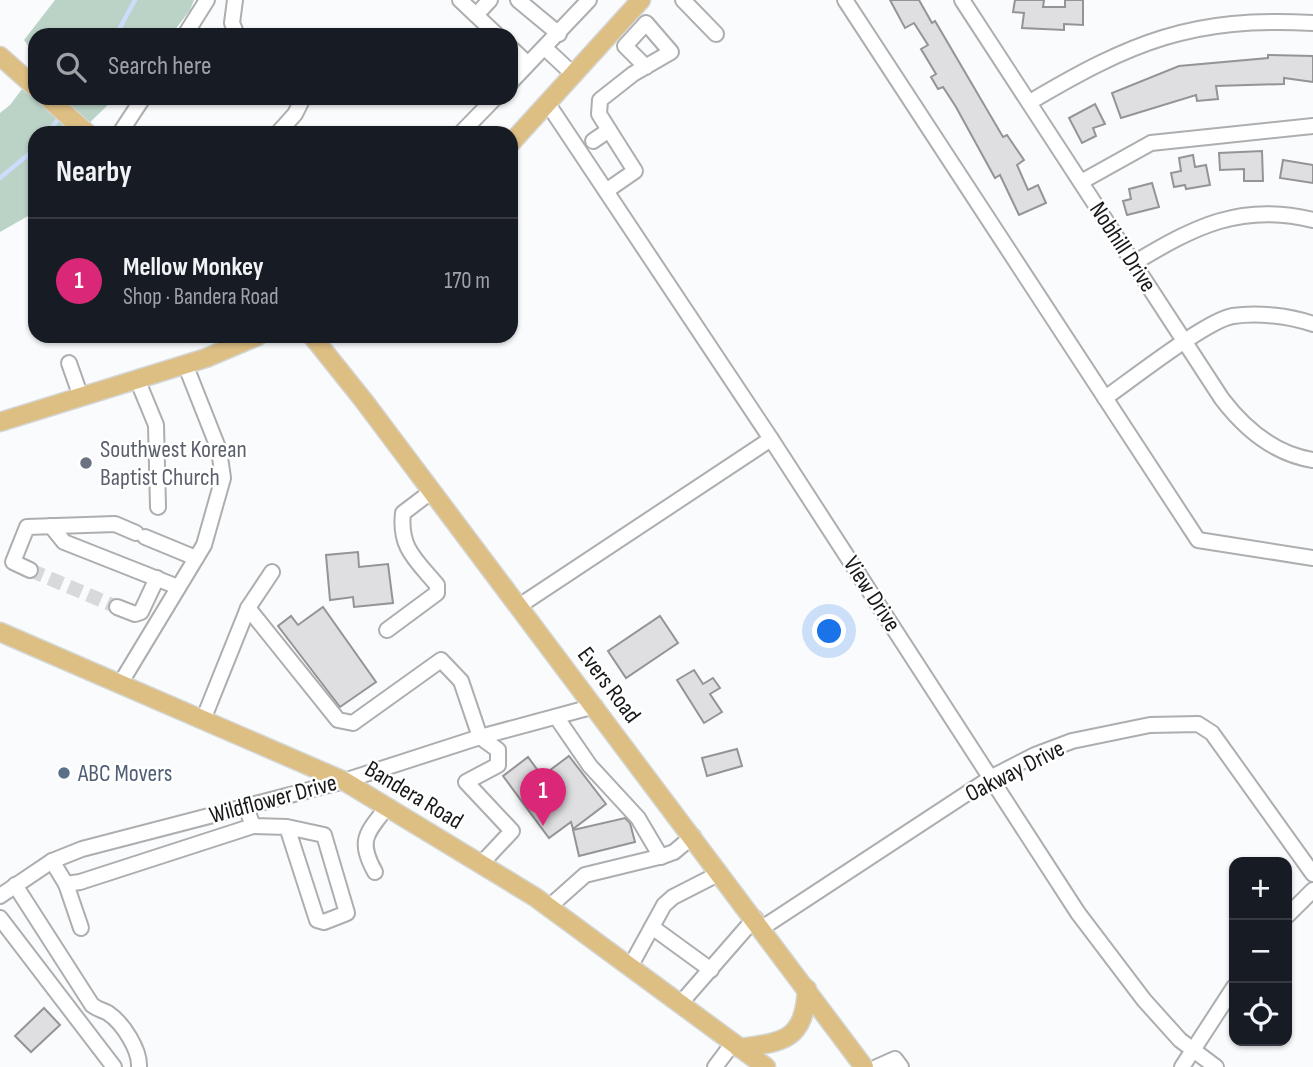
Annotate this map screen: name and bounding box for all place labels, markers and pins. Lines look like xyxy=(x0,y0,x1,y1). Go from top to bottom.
place label: Southwest Korean Baptist Church xyxy=(100,435,247,492)
marker: Southwest Korean Baptist Church xyxy=(78,455,94,471)
place label: ABC Movers xyxy=(77,759,172,788)
marker: ABC Movers xyxy=(56,765,72,781)
pin: 1 xyxy=(520,768,566,826)

